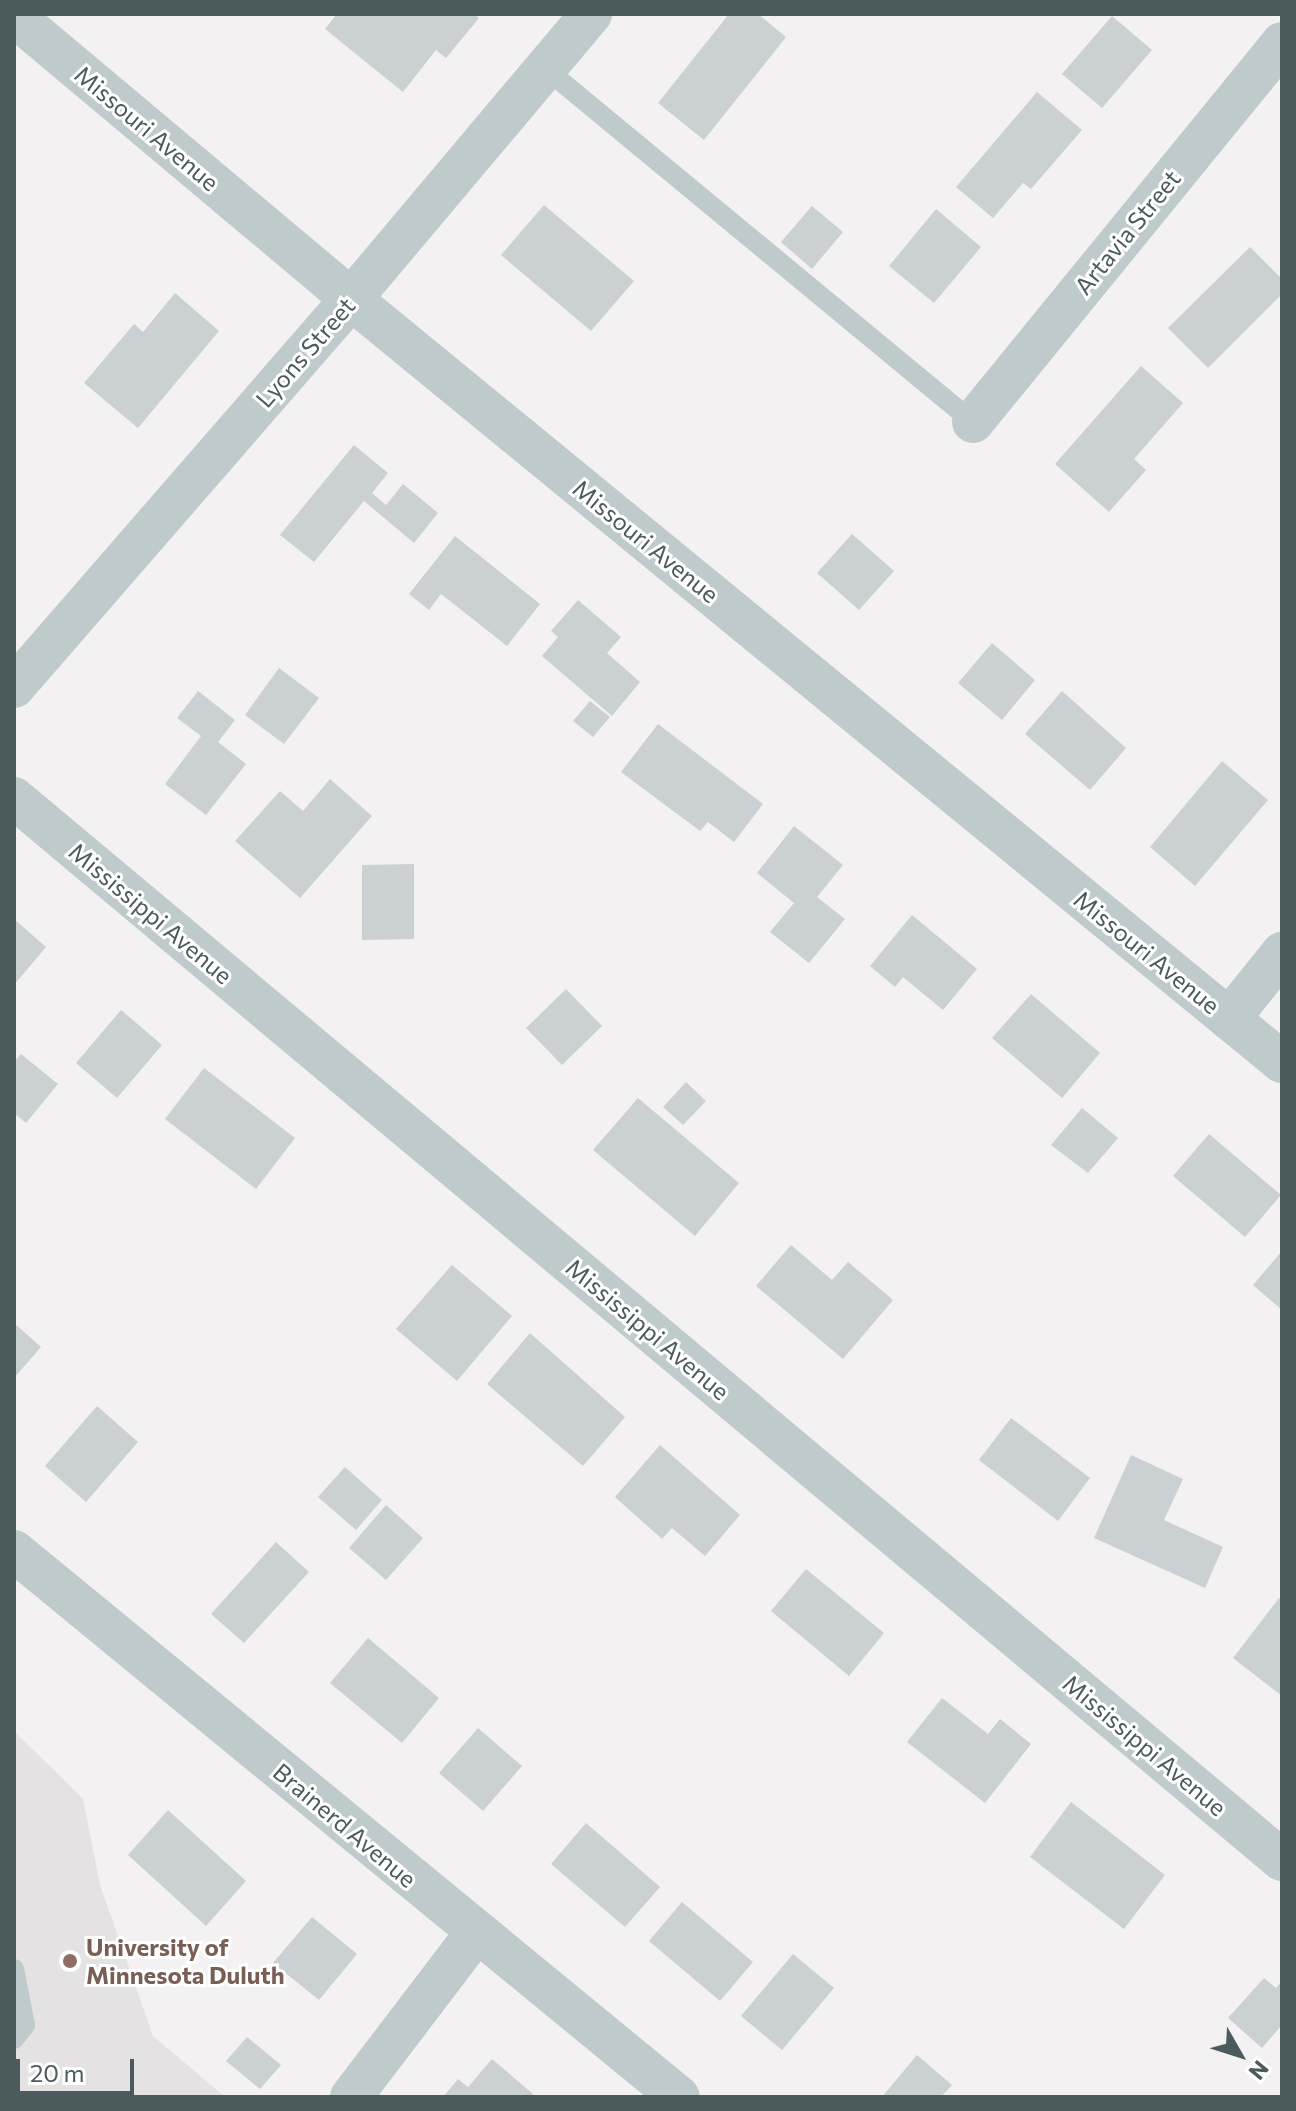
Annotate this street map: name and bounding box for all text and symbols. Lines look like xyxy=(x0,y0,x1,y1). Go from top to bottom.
street label: Missouri Avenue xyxy=(69,59,225,197)
street label: Artavia Street xyxy=(1068,164,1186,300)
street label: Lyons Street xyxy=(249,291,361,413)
street label: Missouri Avenue xyxy=(567,473,725,609)
street label: Mississippi Avenue xyxy=(64,836,238,990)
street label: Missouri Avenue xyxy=(1068,884,1226,1020)
street label: Mississippi Avenue xyxy=(561,1252,735,1406)
street label: Mississippi Avenue xyxy=(1058,1668,1232,1822)
street label: Brainerd Avenue xyxy=(268,1757,422,1893)
place label: University of Minnesota Duluth xyxy=(86,1933,285,1989)
marker: University of Minnesota Duluth xyxy=(61,1952,79,1970)
north arrow xyxy=(1200,2015,1280,2095)
scale bar xyxy=(20,2043,138,2093)
text: N xyxy=(1243,2056,1275,2085)
text: 20 m xyxy=(30,2058,84,2087)

